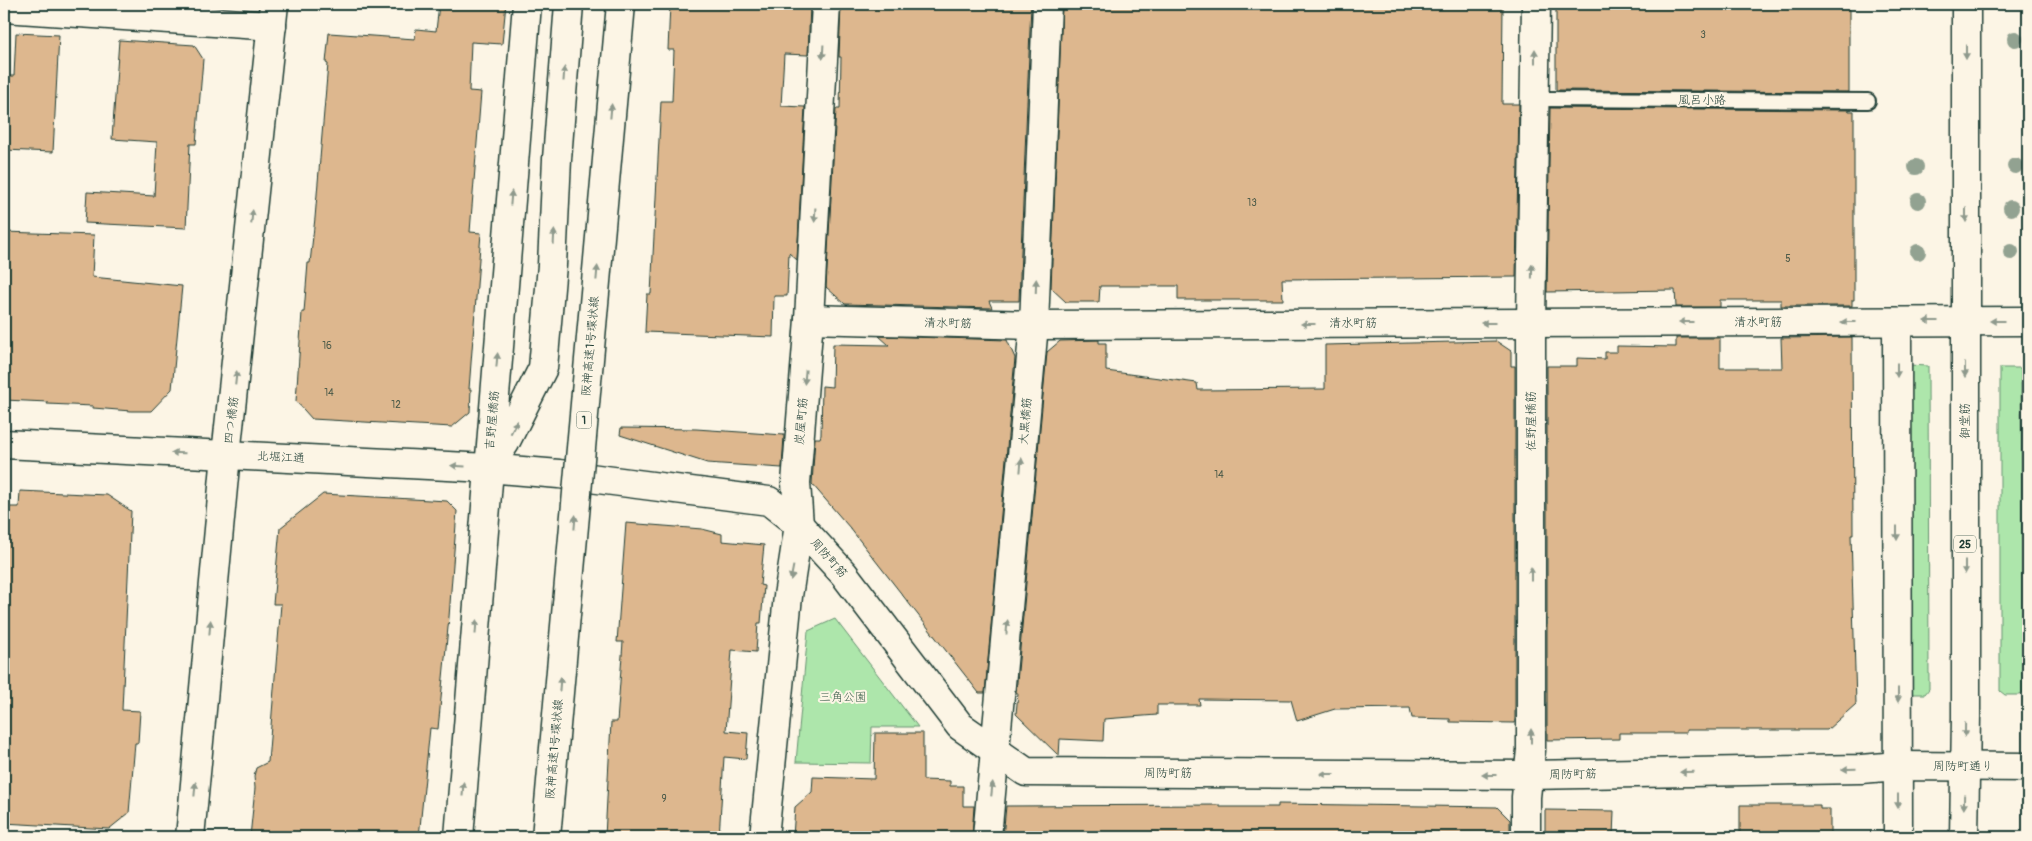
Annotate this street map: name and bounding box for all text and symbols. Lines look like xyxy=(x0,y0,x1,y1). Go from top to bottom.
house number: 3 xyxy=(1700,29,1706,41)
one-way arrow xyxy=(819,45,827,61)
one-way arrow xyxy=(1962,45,1970,61)
one-way arrow xyxy=(1531,48,1539,64)
one-way arrow xyxy=(560,66,568,82)
street label: 風呂小路 xyxy=(1678,93,1726,108)
one-way arrow xyxy=(607,103,615,119)
one-way arrow xyxy=(507,190,515,206)
house number: 13 xyxy=(1247,197,1257,209)
one-way arrow xyxy=(810,207,818,223)
one-way arrow xyxy=(1962,207,1970,223)
one-way arrow xyxy=(248,208,256,224)
one-way arrow xyxy=(550,228,558,244)
house number: 5 xyxy=(1785,253,1791,265)
one-way arrow xyxy=(1528,263,1536,279)
one-way arrow xyxy=(593,265,601,281)
one-way arrow xyxy=(1032,277,1040,293)
street label: 阪神高速1号環状線 xyxy=(579,295,602,397)
street label: 清水町筋 xyxy=(1734,315,1782,330)
street label: 清水町筋 xyxy=(924,316,972,331)
street label: 清水町筋 xyxy=(1329,316,1377,331)
one-way arrow xyxy=(1988,317,2004,325)
one-way arrow xyxy=(1678,318,1694,326)
one-way arrow xyxy=(1840,318,1856,326)
one-way arrow xyxy=(1923,318,1939,326)
one-way arrow xyxy=(1480,319,1496,327)
one-way arrow xyxy=(1300,320,1316,328)
house number: 16 xyxy=(322,340,332,352)
one-way arrow xyxy=(494,352,502,368)
one-way arrow xyxy=(1961,362,1969,378)
one-way arrow xyxy=(1893,363,1901,379)
one-way arrow xyxy=(800,369,808,385)
one-way arrow xyxy=(232,370,240,386)
house number: 14 xyxy=(324,387,334,399)
street label: 吉野屋橋筋 xyxy=(482,389,503,451)
street label: 佐野屋橋筋 xyxy=(1524,391,1539,451)
street label: 四つ橋筋 xyxy=(221,395,242,445)
street label: 炭屋町筋 xyxy=(792,396,811,446)
street label: 大黒橋筋 xyxy=(1016,396,1035,446)
house number: 12 xyxy=(391,399,401,411)
street label: 御堂筋 xyxy=(1958,403,1973,439)
road number: 1 xyxy=(576,412,592,428)
one-way arrow xyxy=(510,419,518,434)
one-way arrow xyxy=(169,449,185,457)
street label: 北堀江通 xyxy=(257,449,305,466)
one-way arrow xyxy=(1017,457,1025,473)
one-way arrow xyxy=(450,462,466,470)
house number: 14 xyxy=(1214,469,1224,481)
one-way arrow xyxy=(571,514,579,530)
one-way arrow xyxy=(1893,525,1901,541)
street label: 周防町筋 xyxy=(807,535,850,581)
road number: 25 xyxy=(1954,536,1976,552)
one-way arrow xyxy=(1961,560,1969,576)
one-way arrow xyxy=(788,566,796,581)
one-way arrow xyxy=(1527,566,1535,582)
one-way arrow xyxy=(472,618,480,634)
one-way arrow xyxy=(206,619,214,635)
one-way arrow xyxy=(1003,619,1011,635)
one-way arrow xyxy=(556,676,564,692)
one-way arrow xyxy=(1894,688,1902,704)
park label: 三角公園 xyxy=(819,690,867,705)
street label: 阪神高速1号環状線 xyxy=(543,698,566,800)
one-way arrow xyxy=(1961,722,1969,738)
one-way arrow xyxy=(1527,728,1535,744)
street label: 周防町通り xyxy=(1933,759,1993,774)
one-way arrow xyxy=(1841,765,1857,773)
street label: 周防町筋 xyxy=(1144,766,1192,781)
street label: 周防町筋 xyxy=(1549,767,1597,782)
one-way arrow xyxy=(1678,768,1694,776)
one-way arrow xyxy=(1318,770,1334,778)
one-way arrow xyxy=(1481,771,1497,779)
one-way arrow xyxy=(191,780,199,796)
one-way arrow xyxy=(459,780,467,796)
one-way arrow xyxy=(988,780,996,796)
house number: 9 xyxy=(661,793,667,805)
one-way arrow xyxy=(1894,794,1902,810)
one-way arrow xyxy=(1960,794,1968,810)

